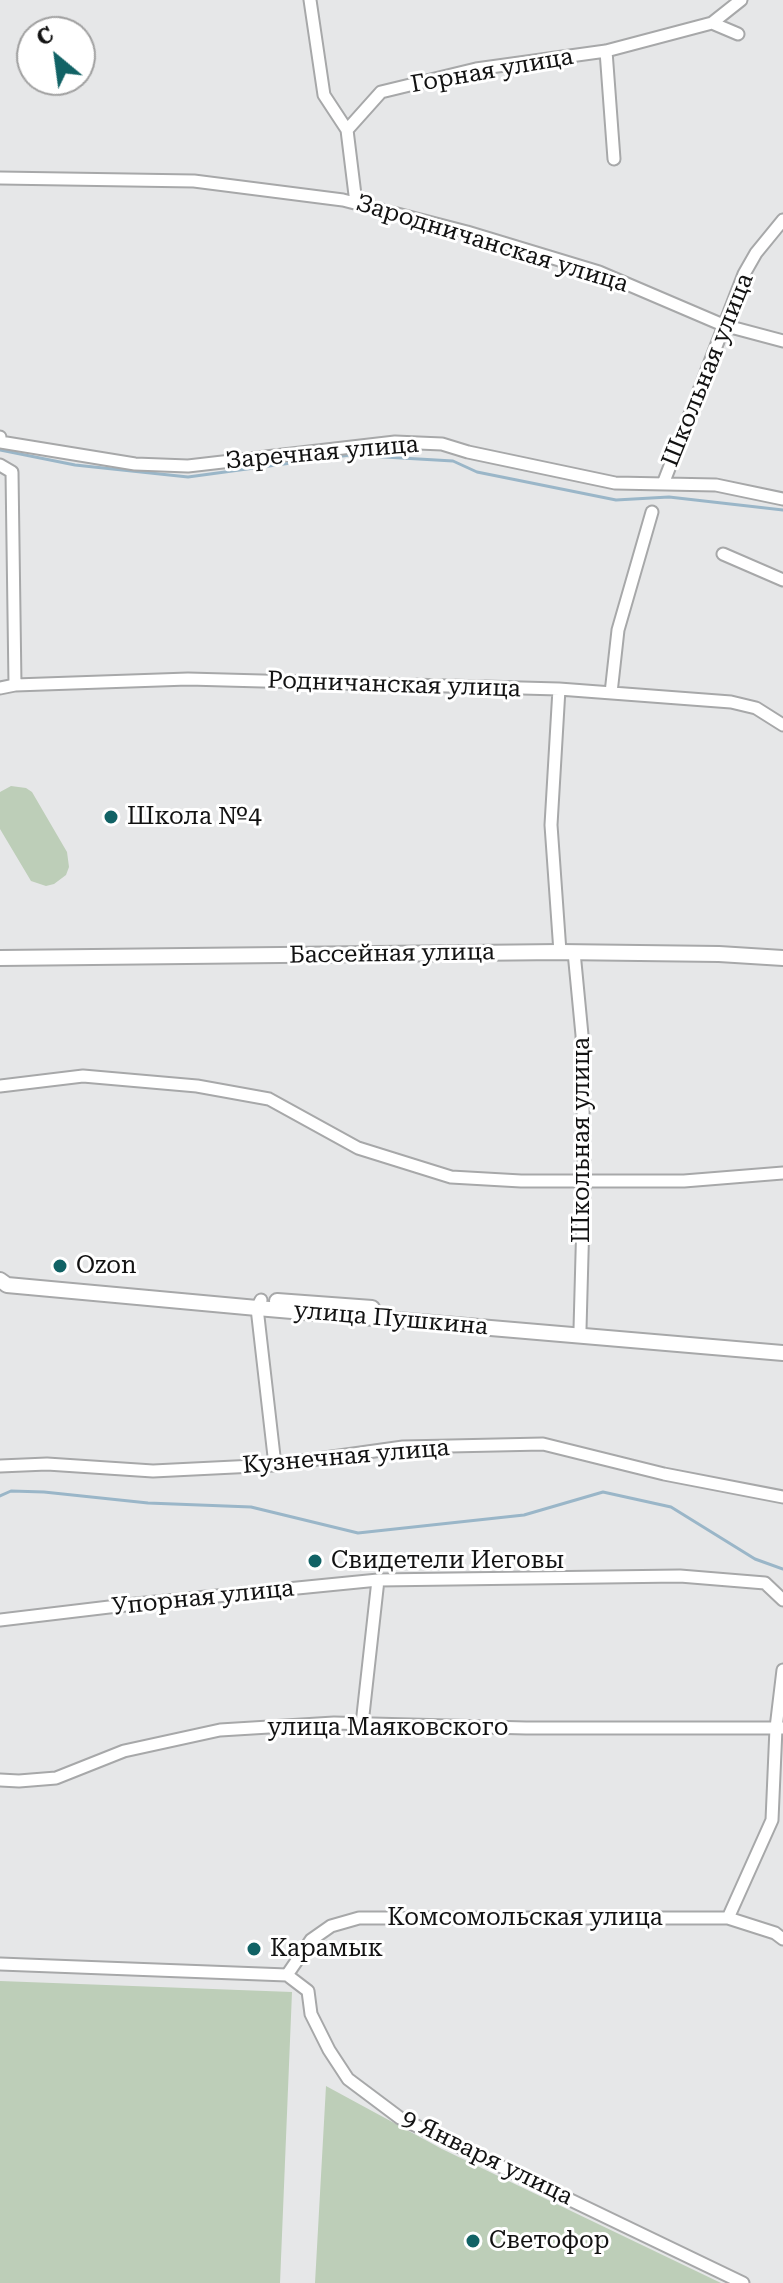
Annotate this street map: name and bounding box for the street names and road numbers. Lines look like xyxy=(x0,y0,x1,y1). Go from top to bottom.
street label: Горная улица xyxy=(408,43,576,99)
street label: Зародничанская улица xyxy=(352,189,632,299)
street label: Школьная улица xyxy=(656,269,760,471)
street label: Заречная улица xyxy=(224,430,420,476)
street label: Родничанская улица xyxy=(267,666,521,704)
street label: Бассейная улица xyxy=(289,938,495,970)
street label: Школьная улица xyxy=(568,1037,596,1243)
street label: улица Пушкина xyxy=(293,1296,489,1342)
street label: Кузнечная улица xyxy=(241,1434,451,1480)
street label: Упорная улица xyxy=(111,1574,295,1622)
street label: улица Маяковского xyxy=(268,1714,508,1742)
street label: Комсомольская улица xyxy=(387,1904,663,1932)
street label: 9 Января улица xyxy=(397,2104,577,2212)

